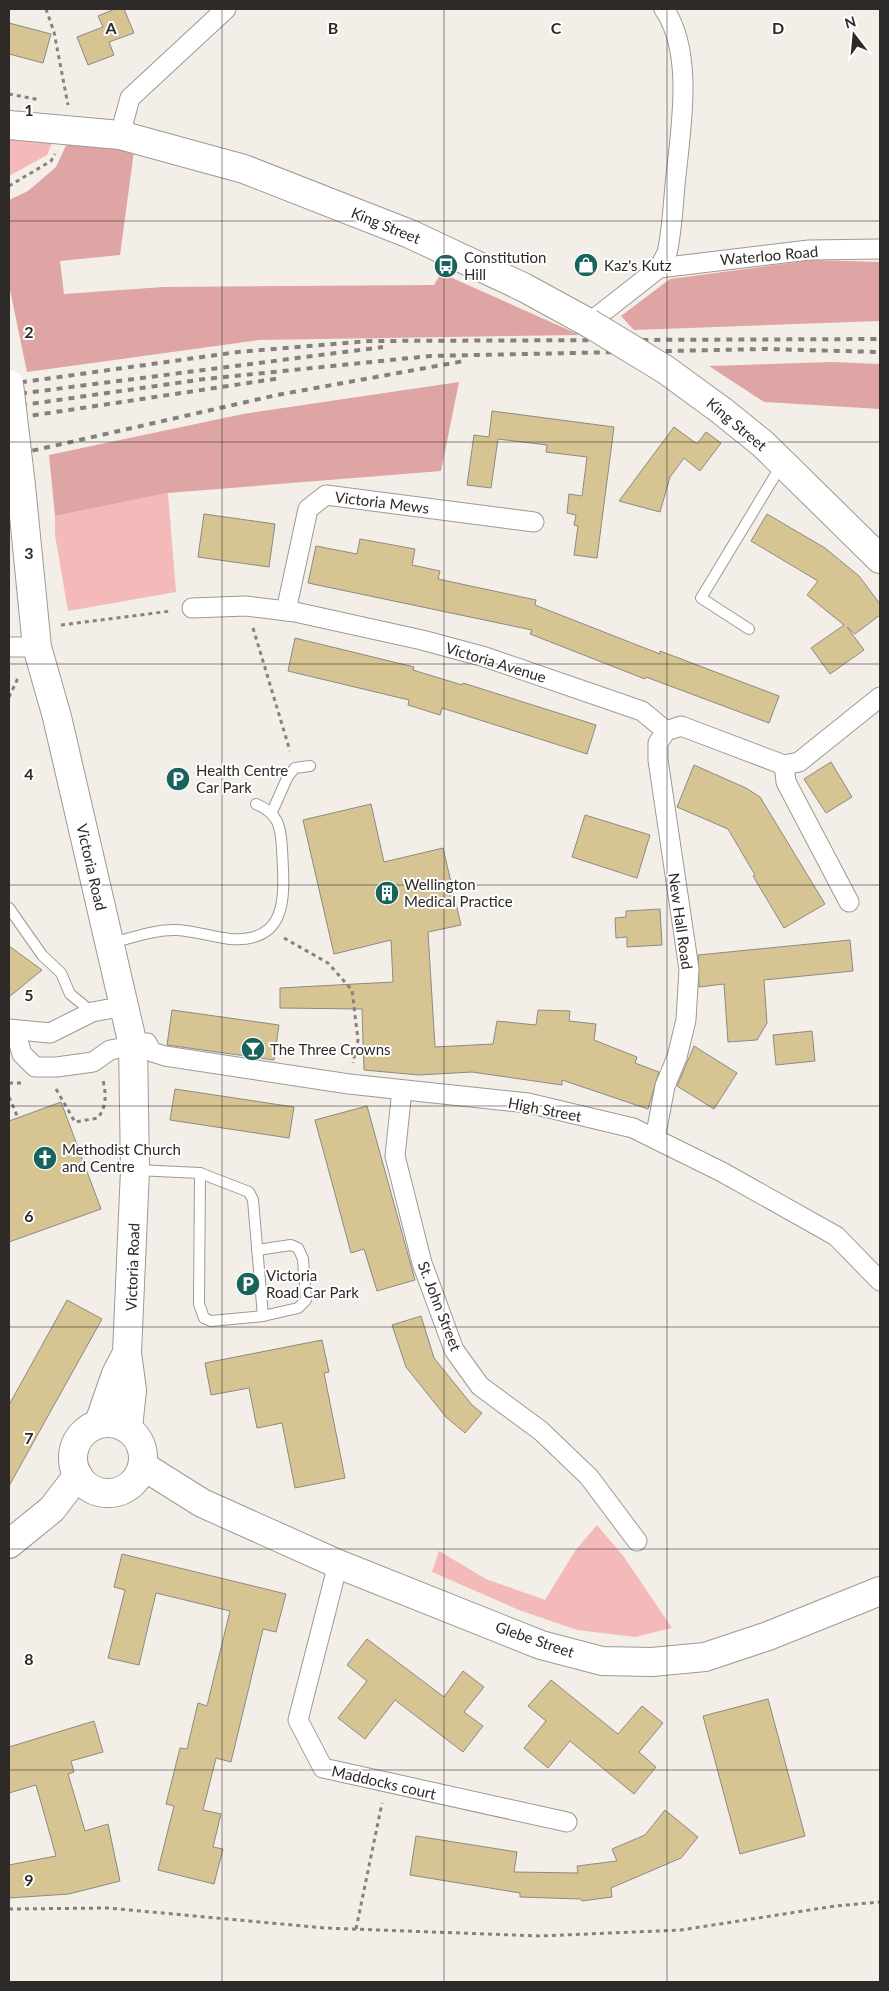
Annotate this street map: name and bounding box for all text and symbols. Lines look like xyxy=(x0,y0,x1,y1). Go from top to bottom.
north arrow xyxy=(829,10,879,60)
text: N xyxy=(843,12,858,32)
text: A xyxy=(104,18,117,37)
text: B xyxy=(328,18,338,37)
text: C xyxy=(551,18,562,37)
text: D xyxy=(772,18,784,37)
text: 1 xyxy=(24,100,34,119)
street label: King Street xyxy=(349,203,424,247)
street label: Waterloo Road xyxy=(719,242,819,268)
place label: Constitution Hill xyxy=(464,248,546,283)
shop icon: Kaz's Kutz xyxy=(573,252,599,278)
bus stop icon: Constitution Hill xyxy=(433,253,459,279)
place label: Kaz's Kutz xyxy=(604,256,672,274)
text: 2 xyxy=(24,322,34,341)
street label: King Street xyxy=(703,394,771,455)
street label: Victoria Mews xyxy=(334,487,430,517)
text: 3 xyxy=(24,543,34,562)
street label: Victoria Avenue xyxy=(444,638,549,686)
place label: Health Centre Car Park xyxy=(196,761,288,796)
text: 4 xyxy=(24,764,34,783)
parking icon: Health Centre Car Park xyxy=(165,766,191,792)
street label: Victoria Road xyxy=(73,822,111,912)
street label: New Hall Road xyxy=(665,872,697,970)
place label: Wellington Medical Practice xyxy=(404,875,513,910)
building icon: Wellington Medical Practice xyxy=(374,880,400,906)
text: 5 xyxy=(24,985,34,1004)
bar icon: The Three Crowns xyxy=(240,1036,266,1062)
place label: The Three Crowns xyxy=(270,1040,391,1058)
street label: High Street xyxy=(507,1093,584,1125)
place label: Methodist Church and Centre xyxy=(62,1140,181,1175)
church icon: Methodist Church and Centre xyxy=(32,1145,58,1171)
text: 6 xyxy=(24,1206,34,1225)
street label: Victoria Road xyxy=(121,1223,143,1311)
street label: St. John Street xyxy=(415,1259,466,1354)
place label: Victoria Road Car Park xyxy=(266,1266,359,1301)
parking icon: Victoria Road Car Park xyxy=(235,1271,261,1297)
text: 7 xyxy=(24,1428,34,1447)
street label: Glebe Street xyxy=(493,1617,577,1661)
text: 8 xyxy=(24,1649,34,1668)
street label: Maddocks court xyxy=(330,1761,438,1803)
text: 9 xyxy=(24,1870,34,1889)

